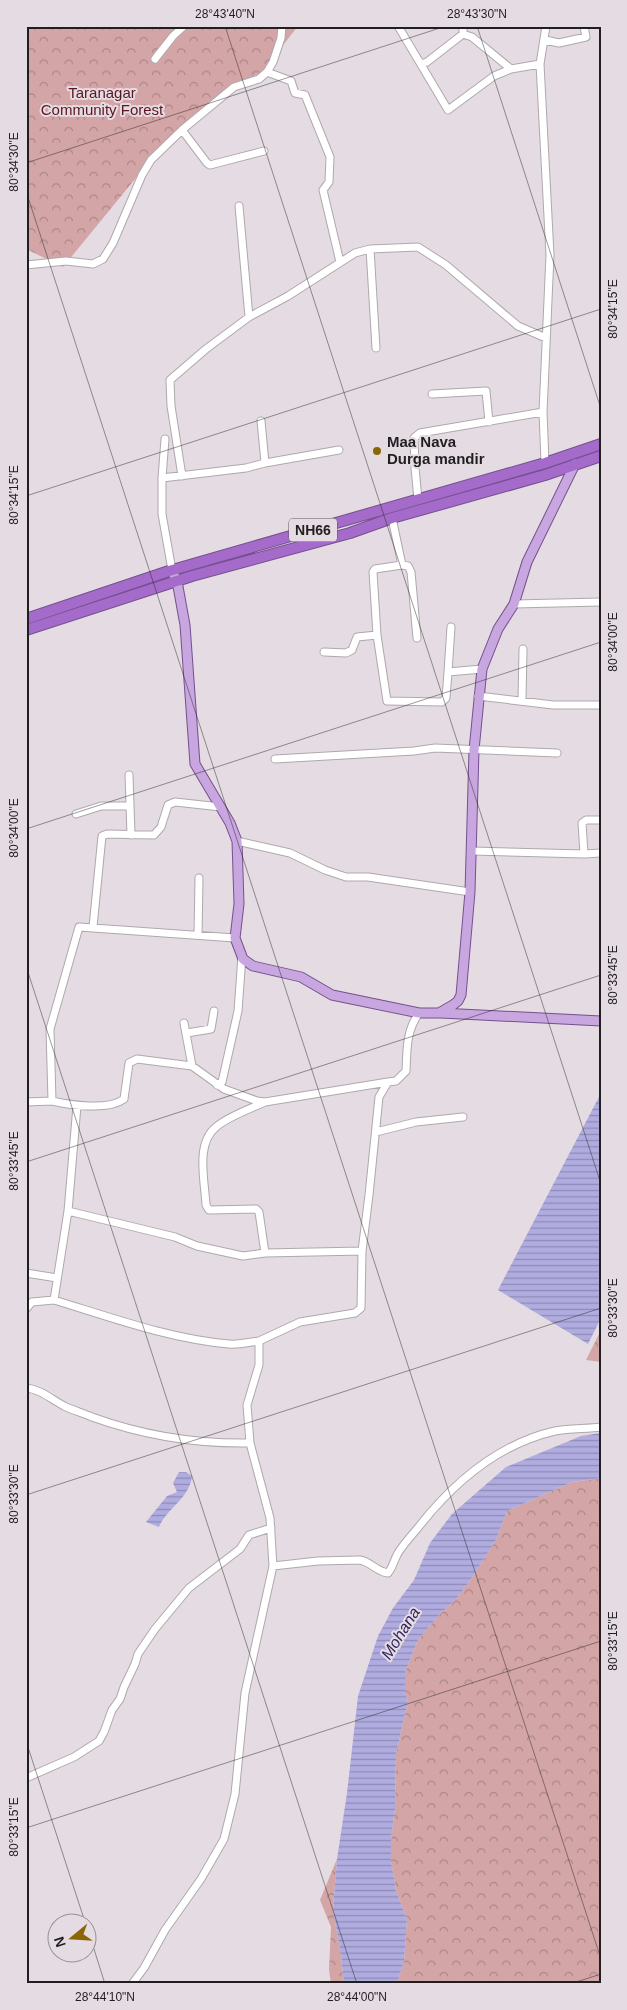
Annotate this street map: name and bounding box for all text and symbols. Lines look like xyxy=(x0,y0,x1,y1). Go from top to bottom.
text: 28°43'40"N xyxy=(195,7,255,21)
text: 28°43'30"N xyxy=(447,7,507,21)
park label: Taranagar Community Forest xyxy=(41,84,164,118)
text: 80°34'30"E xyxy=(7,132,21,192)
text: 80°34'15"E xyxy=(606,279,620,339)
place label: Maa Nava Durga mandir xyxy=(387,433,485,467)
marker: Maa Nava Durga mandir xyxy=(371,445,383,457)
text: 80°34'15"E xyxy=(7,465,21,525)
road number: NH66 xyxy=(289,518,337,542)
text: 80°34'00"E xyxy=(606,612,620,672)
text: 80°34'00"E xyxy=(7,798,21,858)
text: 80°33'45"E xyxy=(606,945,620,1005)
text: 80°33'45"E xyxy=(7,1131,21,1191)
text: 80°33'30"E xyxy=(606,1278,620,1338)
text: 80°33'30"E xyxy=(7,1464,21,1524)
water label: Mohana xyxy=(378,1604,423,1662)
text: 80°33'15"E xyxy=(606,1611,620,1671)
text: 80°33'15"E xyxy=(7,1797,21,1857)
north arrow xyxy=(48,1912,98,1962)
text: N xyxy=(50,1935,69,1949)
text: 28°44'10"N xyxy=(75,1990,135,2004)
text: 28°44'00"N xyxy=(327,1990,387,2004)

